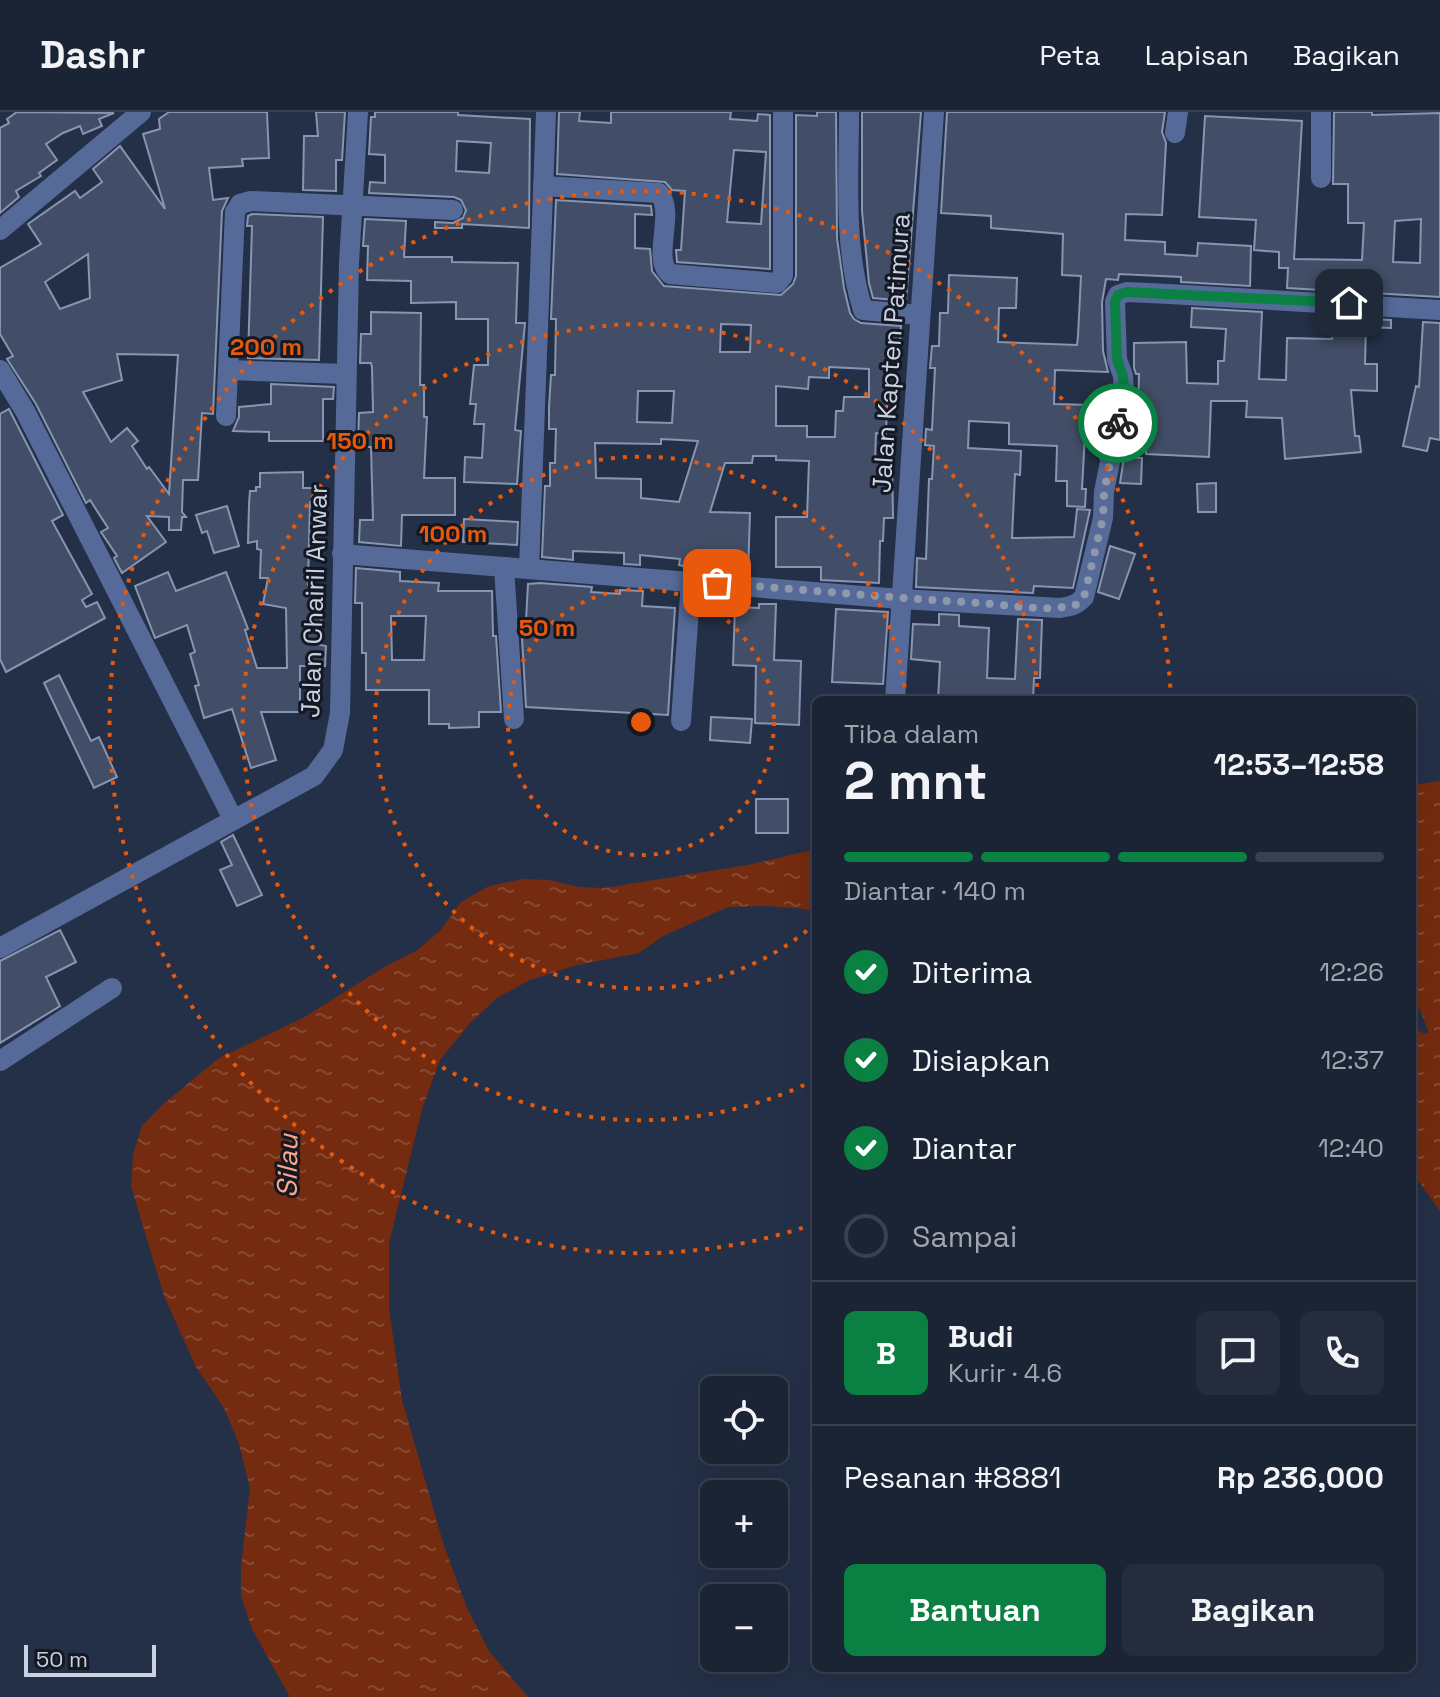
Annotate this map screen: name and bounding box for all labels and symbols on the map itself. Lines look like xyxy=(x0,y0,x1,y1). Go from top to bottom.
street label: Jalan Kapten Patimura xyxy=(864,212,918,494)
pin xyxy=(1315,269,1383,337)
text: 200 m xyxy=(230,331,302,362)
courier xyxy=(1078,383,1158,463)
text: 150 m xyxy=(326,425,394,456)
street label: Jalan Chairil Anwar xyxy=(293,483,335,719)
text: 100 m xyxy=(419,518,487,549)
pin xyxy=(683,549,751,617)
text: 50 m xyxy=(519,612,575,643)
centre of rings xyxy=(627,708,655,736)
water label: Silau xyxy=(268,1132,306,1198)
scale bar xyxy=(24,1641,156,1677)

